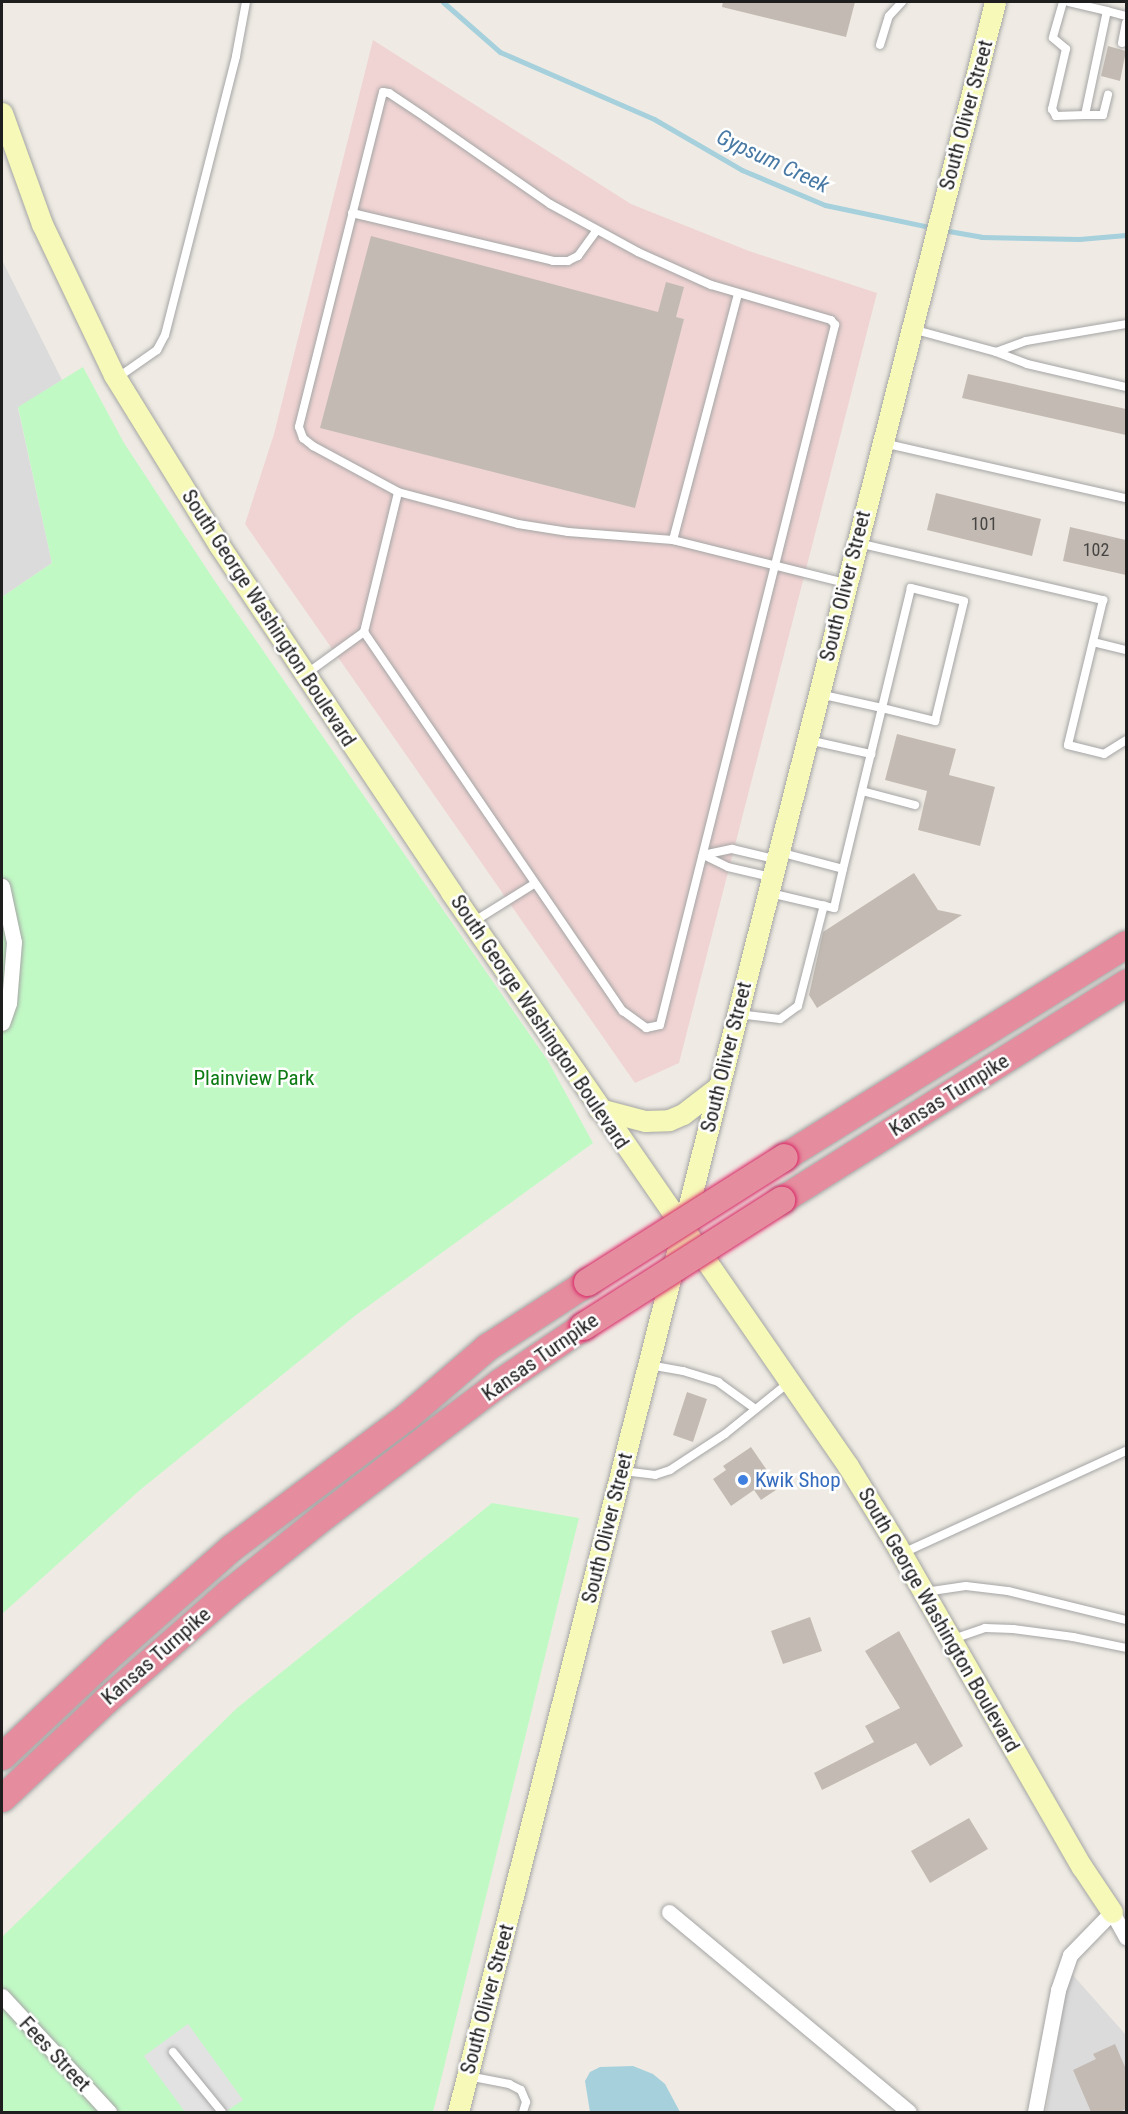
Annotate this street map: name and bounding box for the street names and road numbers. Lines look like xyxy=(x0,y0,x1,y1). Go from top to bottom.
street label: South Oliver Street xyxy=(934,37,998,193)
street label: South George Washington Boulevard xyxy=(176,485,362,751)
street label: South Oliver Street xyxy=(814,508,876,664)
street label: South George Washington Boulevard xyxy=(445,890,635,1154)
street label: South Oliver Street xyxy=(695,979,757,1135)
street label: Kansas Turnpike xyxy=(884,1048,1014,1142)
street label: Kansas Turnpike xyxy=(477,1307,603,1407)
street label: South Oliver Street xyxy=(576,1450,638,1606)
street label: South George Washington Boulevard xyxy=(853,1483,1025,1757)
street label: Kansas Turnpike xyxy=(96,1602,216,1710)
street label: South Oliver Street xyxy=(455,1921,519,2077)
street label: Fees Street xyxy=(14,2011,96,2097)

